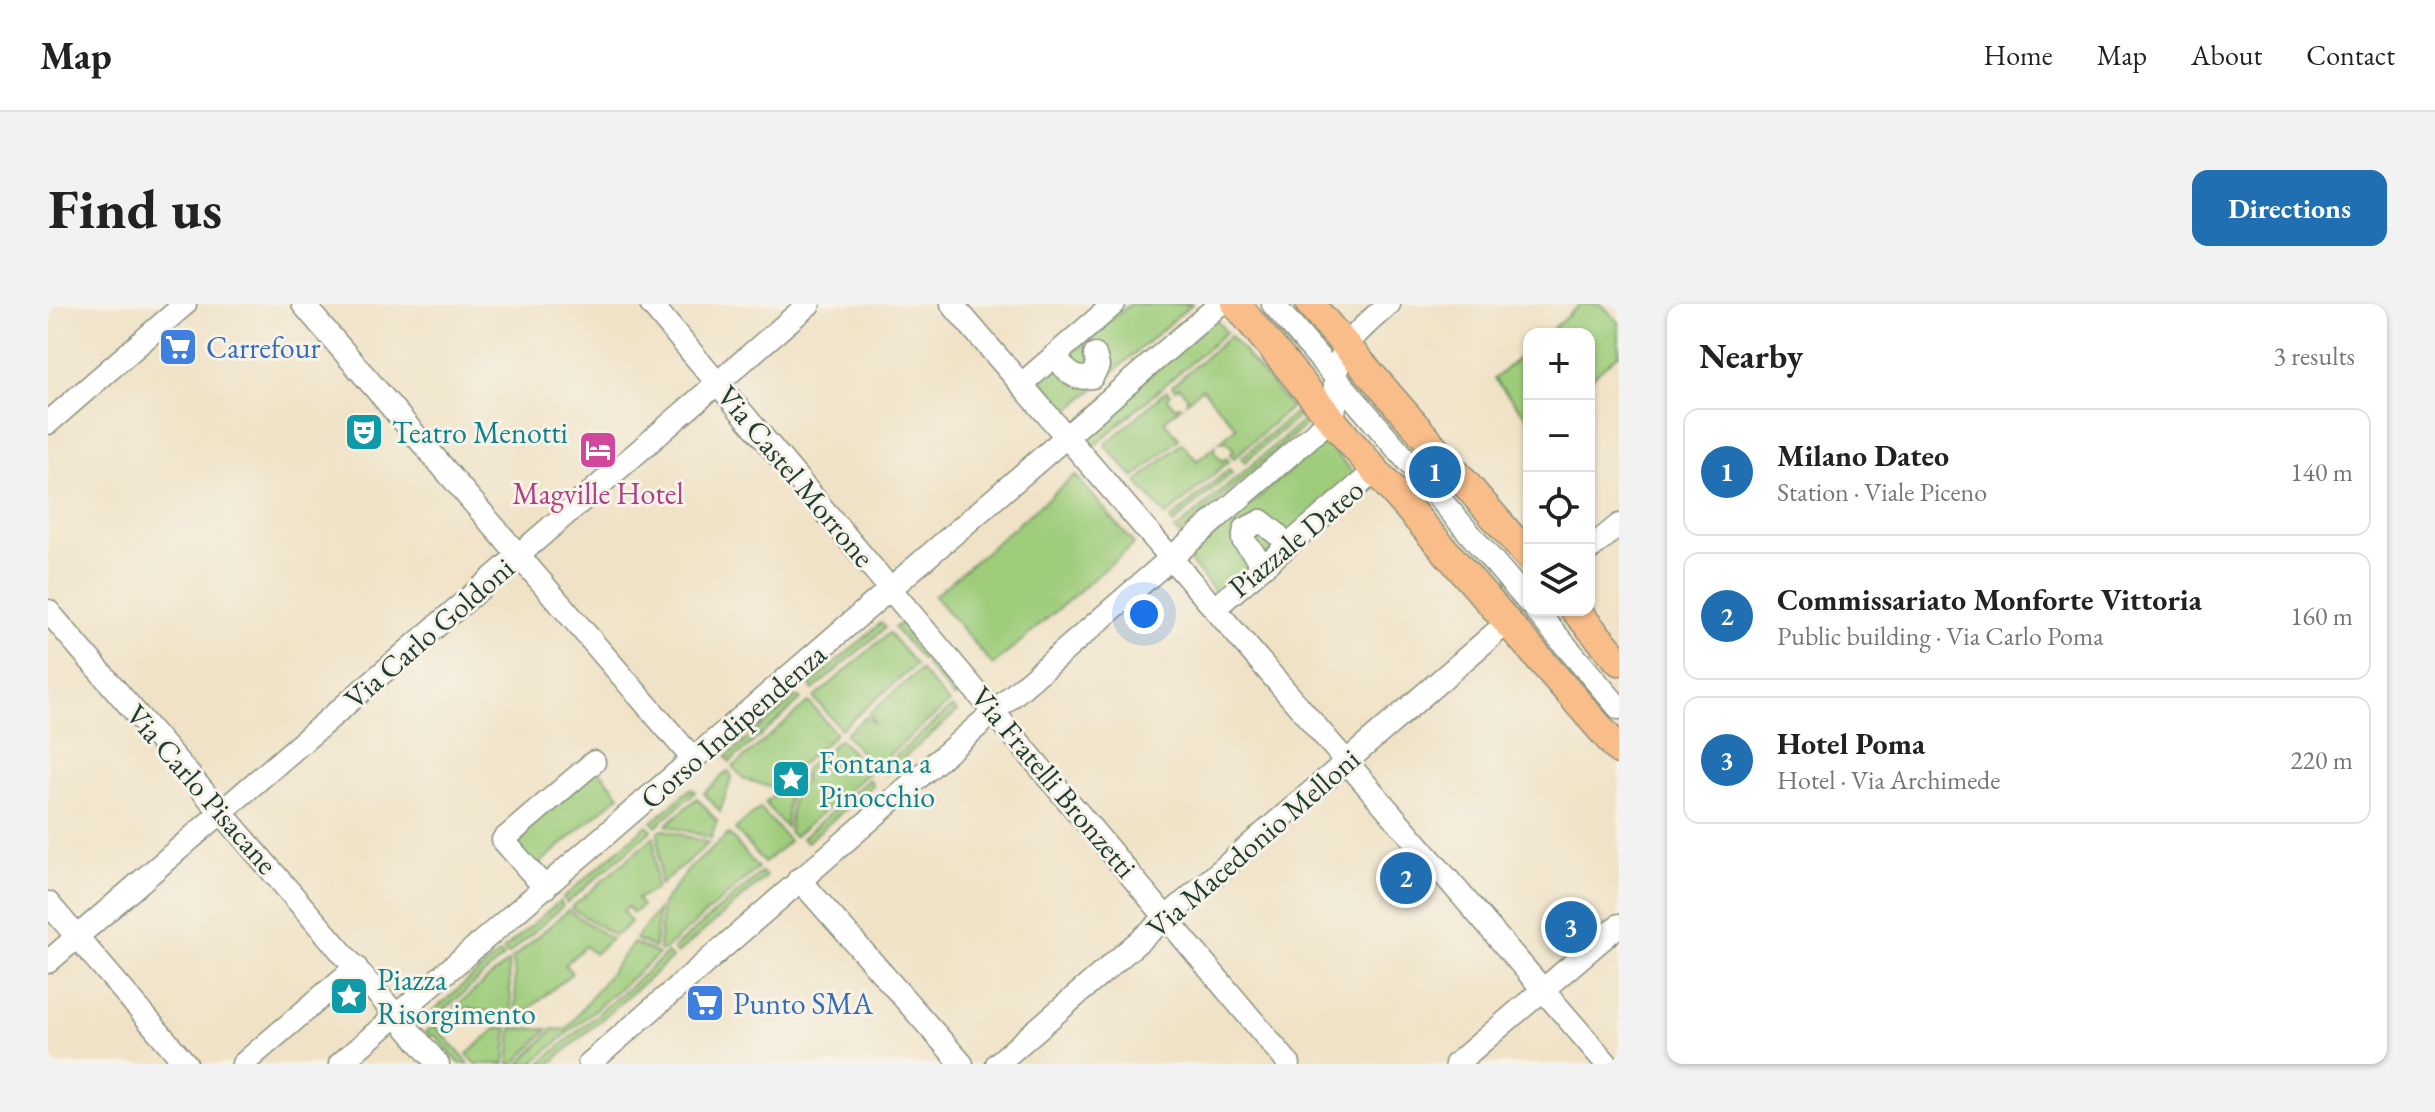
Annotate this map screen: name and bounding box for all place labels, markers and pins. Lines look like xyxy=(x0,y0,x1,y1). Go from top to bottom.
supermarket icon: Carrefour xyxy=(157,326,199,368)
place label: Carrefour xyxy=(206,328,320,367)
theatre icon: Teatro Menotti xyxy=(343,411,385,453)
place label: Teatro Menotti xyxy=(392,413,568,452)
hotel icon: Magville Hotel xyxy=(577,429,619,471)
pin: 1 xyxy=(1409,442,1461,502)
place label: Magville Hotel xyxy=(512,474,684,513)
place label: Fontana a Pinocchio xyxy=(819,743,935,816)
place icon: Fontana a Pinocchio xyxy=(770,758,812,800)
pin: 2 xyxy=(1380,848,1432,908)
pin: 3 xyxy=(1545,897,1597,957)
place label: Piazza Risorgimento xyxy=(377,960,536,1033)
place icon: Piazza Risorgimento xyxy=(328,975,370,1017)
supermarket icon: Punto SMA xyxy=(684,982,726,1024)
place label: Punto SMA xyxy=(733,984,873,1023)

